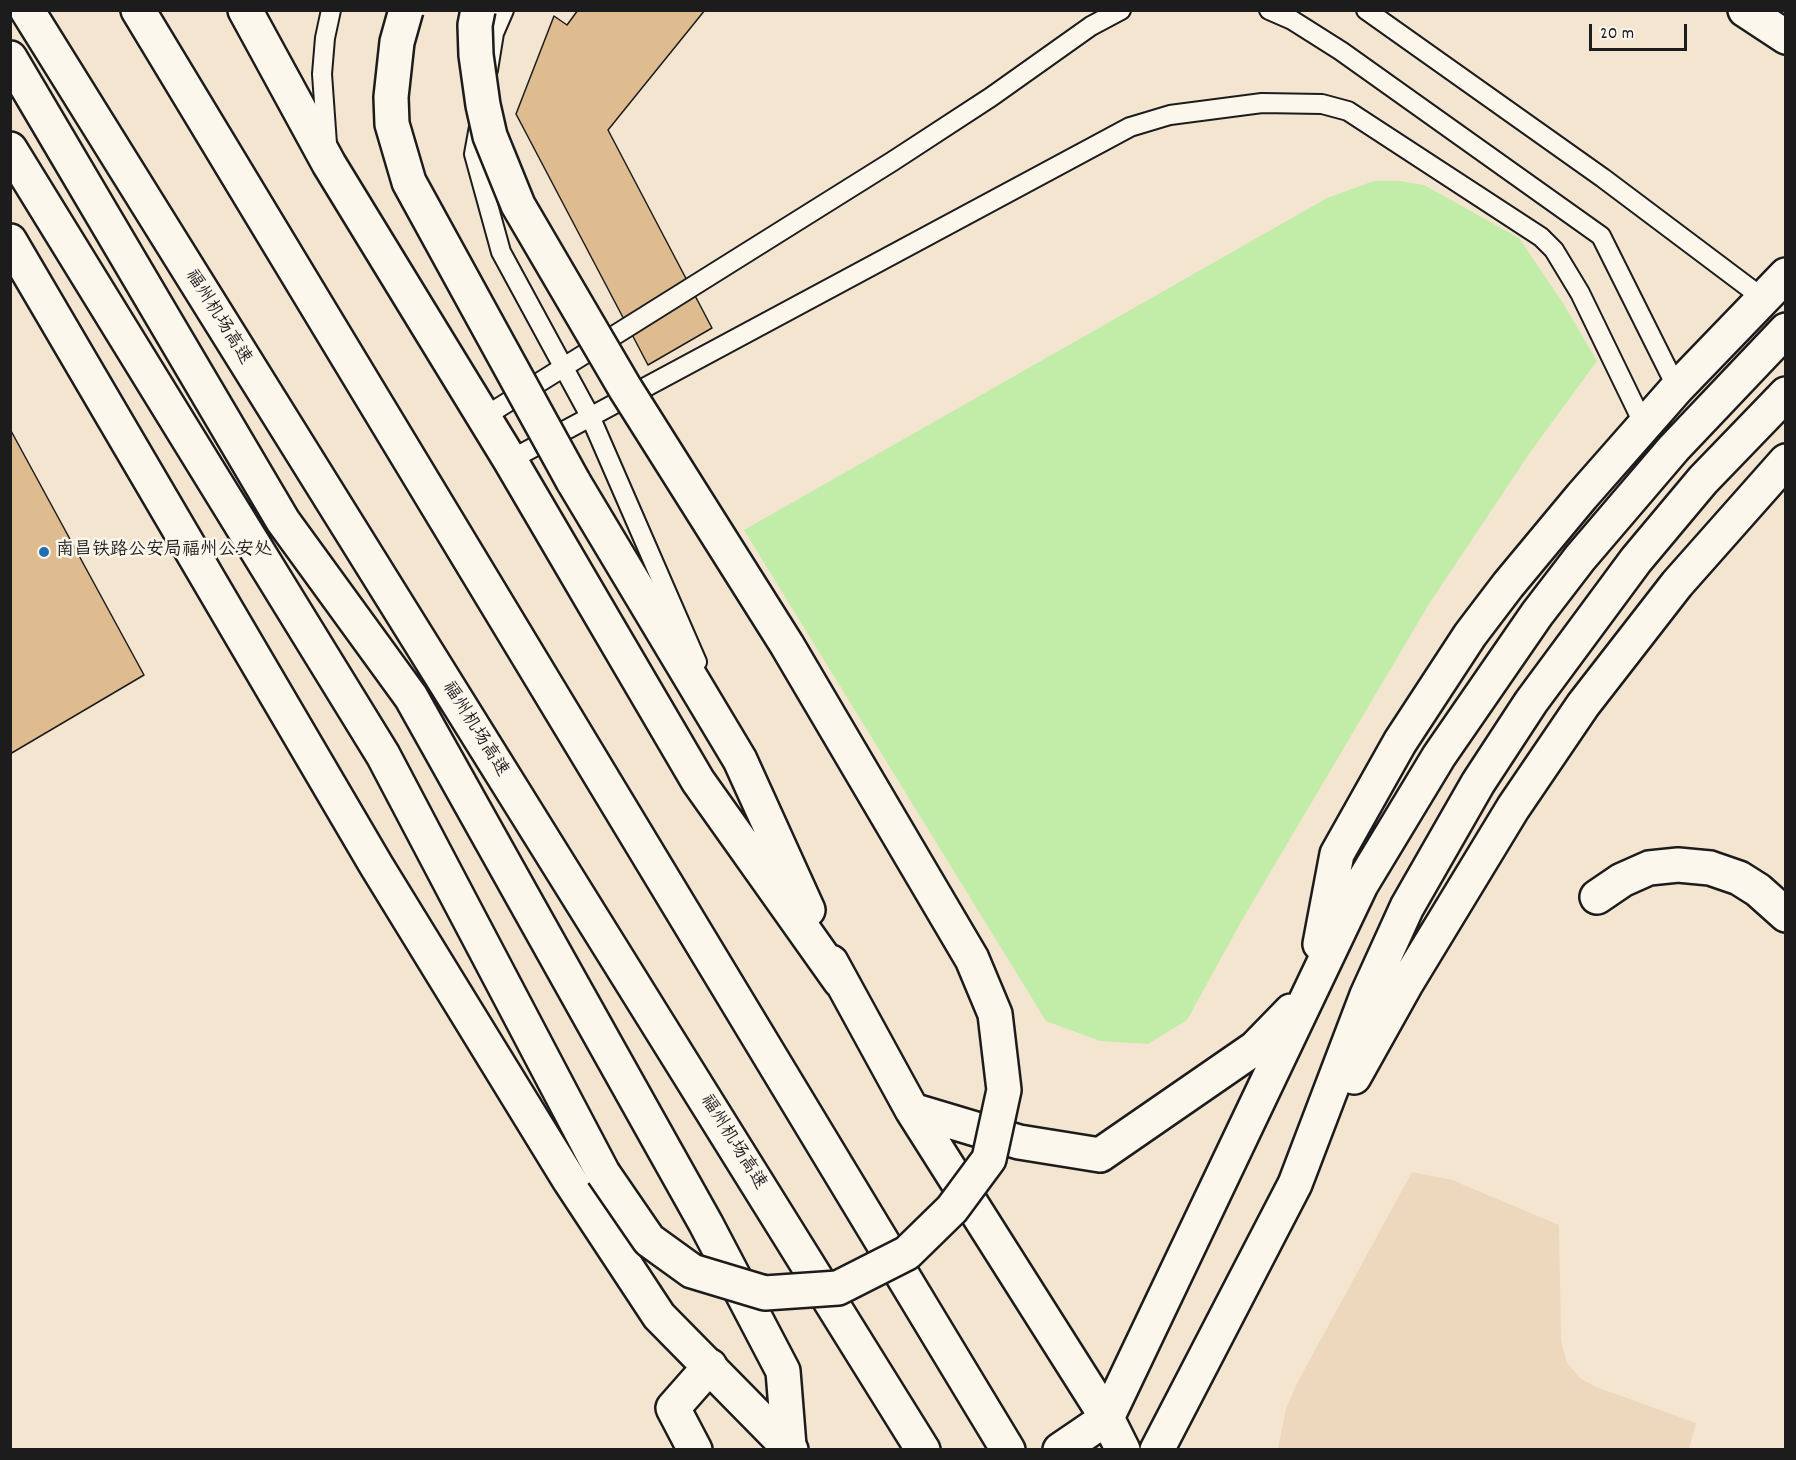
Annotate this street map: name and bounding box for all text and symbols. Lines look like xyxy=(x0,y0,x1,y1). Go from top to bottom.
scale bar xyxy=(1592,12,1690,50)
text: 20 m xyxy=(1600,22,1634,47)
street label: 福州机场高速 xyxy=(179,266,255,370)
place label: 南昌铁路公安局福州公安处 xyxy=(56,541,272,563)
marker: 南昌铁路公安局福州公安处 xyxy=(37,545,51,559)
street label: 福州机场高速 xyxy=(436,678,512,782)
street label: 福州机场高速 xyxy=(694,1091,770,1195)

